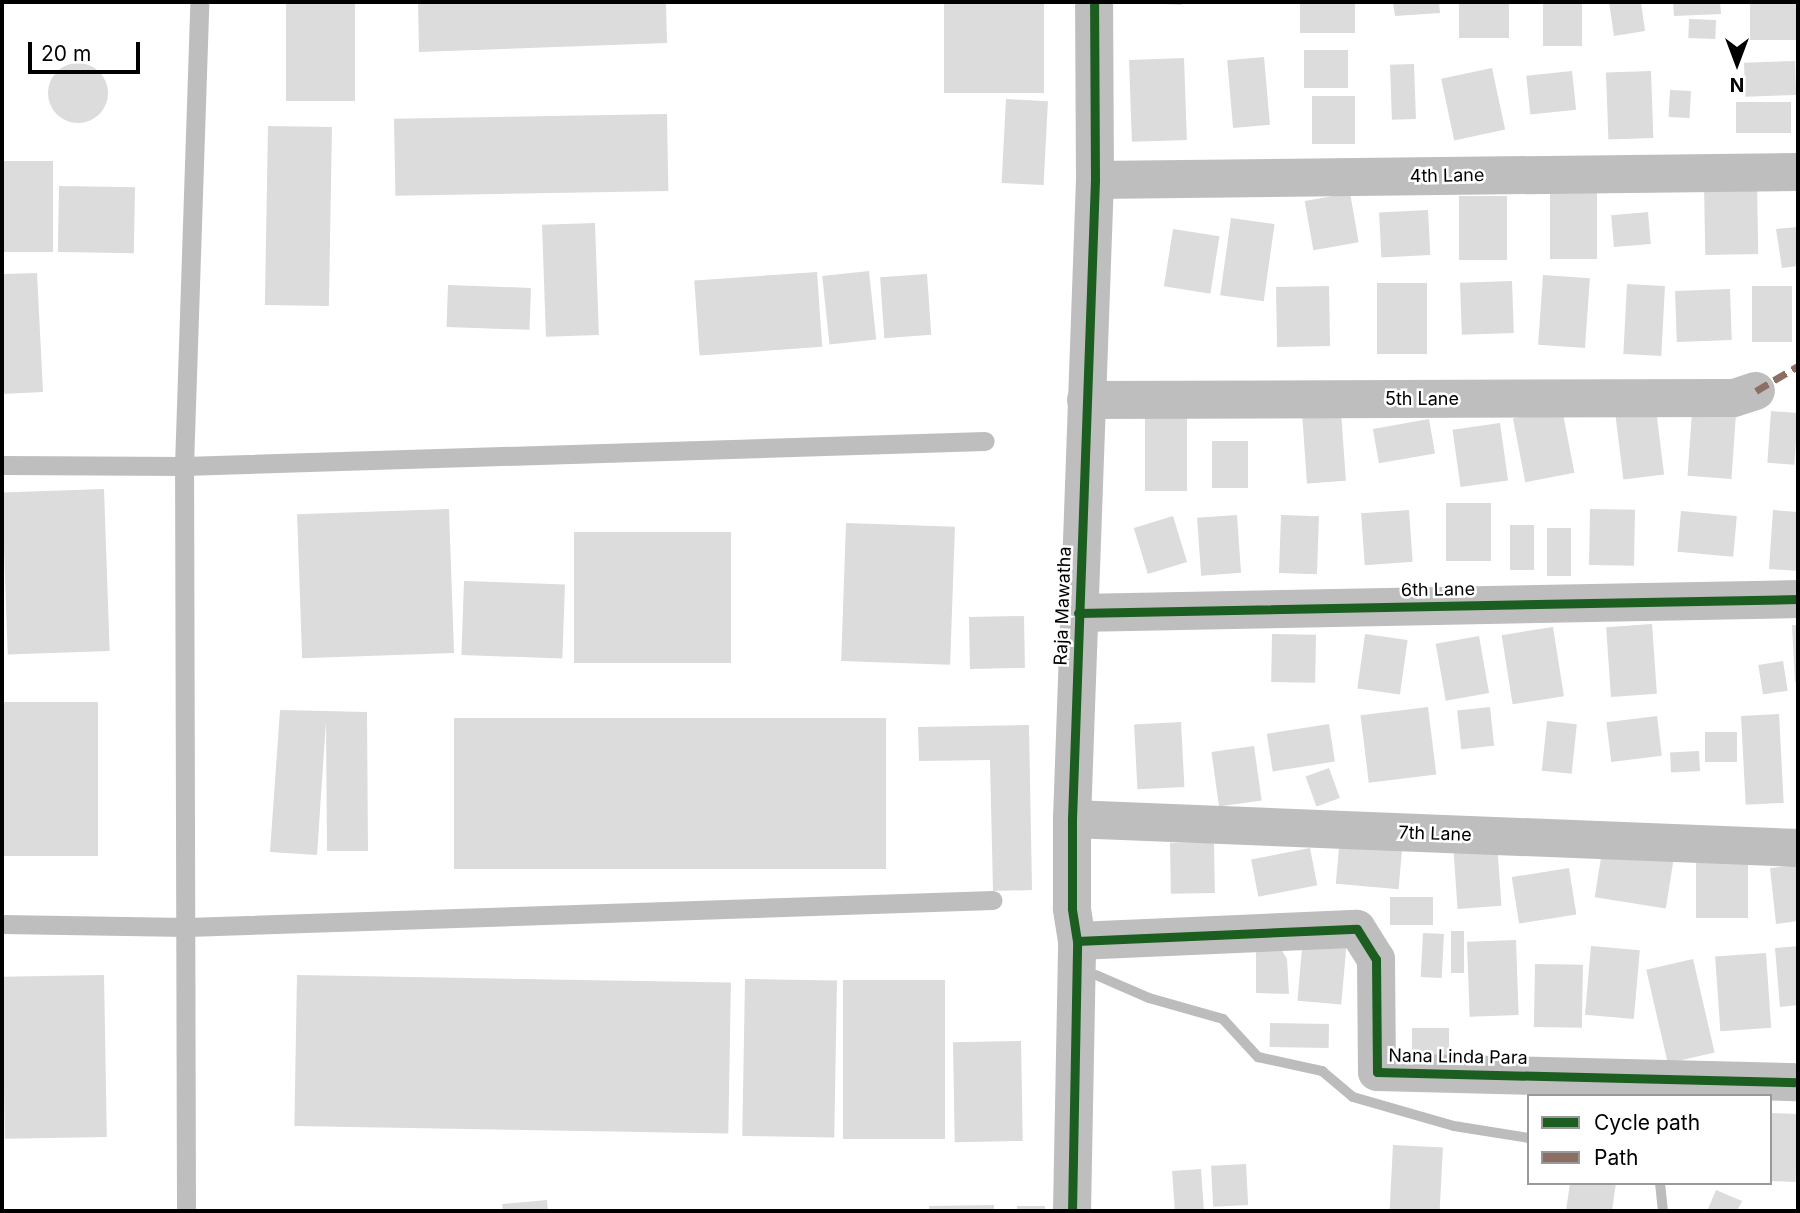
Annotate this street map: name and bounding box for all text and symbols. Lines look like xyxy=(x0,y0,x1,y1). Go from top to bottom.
scale bar xyxy=(32,28,144,72)
north arrow xyxy=(1702,28,1772,98)
text: 20 m xyxy=(41,41,91,66)
text: N xyxy=(1730,73,1744,96)
street label: 4th Lane xyxy=(1409,165,1485,187)
street label: 5th Lane xyxy=(1385,388,1459,410)
street label: Raja Mawatha xyxy=(1050,546,1076,666)
street label: 6th Lane xyxy=(1401,579,1475,601)
street label: 7th Lane xyxy=(1398,822,1472,846)
street label: Nana Linda Para xyxy=(1388,1045,1528,1069)
legend xyxy=(1527,1094,1772,1185)
text: Cycle path xyxy=(1594,1110,1700,1135)
text: Path xyxy=(1594,1145,1639,1170)

